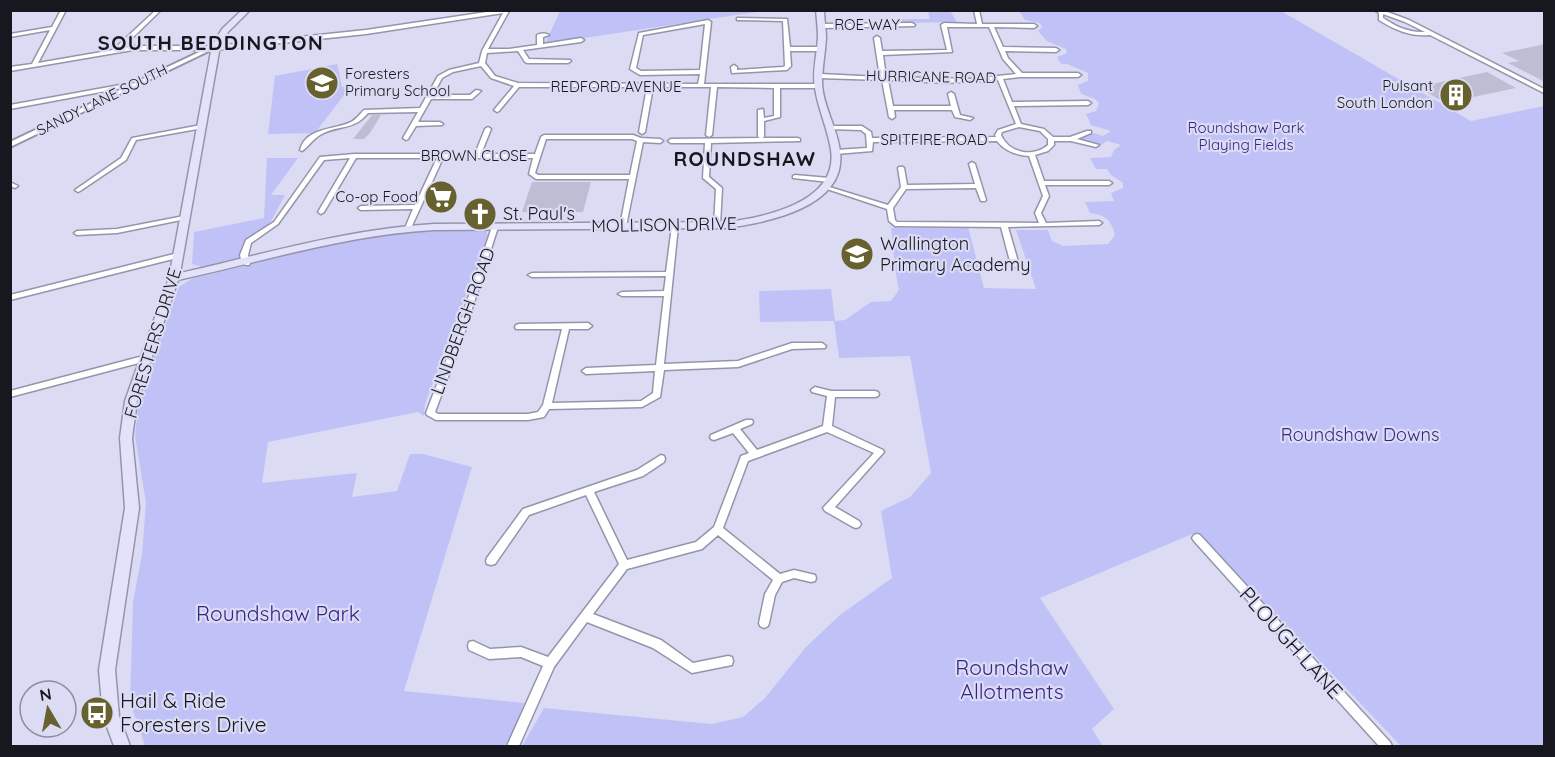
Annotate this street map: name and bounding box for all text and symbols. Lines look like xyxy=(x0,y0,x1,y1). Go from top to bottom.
street label: ROE WAY xyxy=(834,15,900,34)
district label: SOUTH BEDDINGTON xyxy=(98,30,324,55)
street label: SANDY LANE SOUTH xyxy=(33,60,170,140)
place label: Foresters Primary School xyxy=(345,64,450,100)
school or university icon: Foresters Primary School xyxy=(304,65,340,101)
street label: HURRICANE ROAD xyxy=(866,66,996,87)
place label: Pulsant South London xyxy=(1337,76,1433,112)
street label: REDFORD AVENUE xyxy=(550,77,682,96)
building icon: Pulsant South London xyxy=(1438,77,1474,113)
park label: Roundshaw Park Playing Fields xyxy=(1187,118,1305,154)
street label: SPITFIRE ROAD xyxy=(881,130,988,149)
street label: BROWN CLOSE xyxy=(421,146,527,165)
district label: ROUNDSHAW xyxy=(674,146,816,171)
supermarket icon: Co-op Food xyxy=(423,179,459,215)
place label: Co-op Food xyxy=(336,187,418,206)
church icon: St. Paul's xyxy=(462,196,498,232)
place label: St. Paul's xyxy=(503,202,575,225)
street label: MOLLISON DRIVE xyxy=(591,212,737,237)
place label: Wallington Primary Academy xyxy=(880,232,1030,276)
school or university icon: Wallington Primary Academy xyxy=(839,236,875,272)
street label: LINDBERGH ROAD xyxy=(425,244,500,397)
street label: FORESTERS DRIVE xyxy=(119,265,186,421)
park label: Roundshaw Downs xyxy=(1281,423,1439,446)
street label: PLOUGH LANE xyxy=(1235,581,1349,704)
park label: Roundshaw Park xyxy=(196,600,360,626)
park label: Roundshaw Allotments xyxy=(955,654,1069,704)
north arrow xyxy=(18,679,78,739)
text: N xyxy=(38,683,53,705)
place label: Hail & Ride Foresters Drive xyxy=(120,687,267,737)
bus stop icon: Hail & Ride Foresters Drive xyxy=(79,695,115,731)

